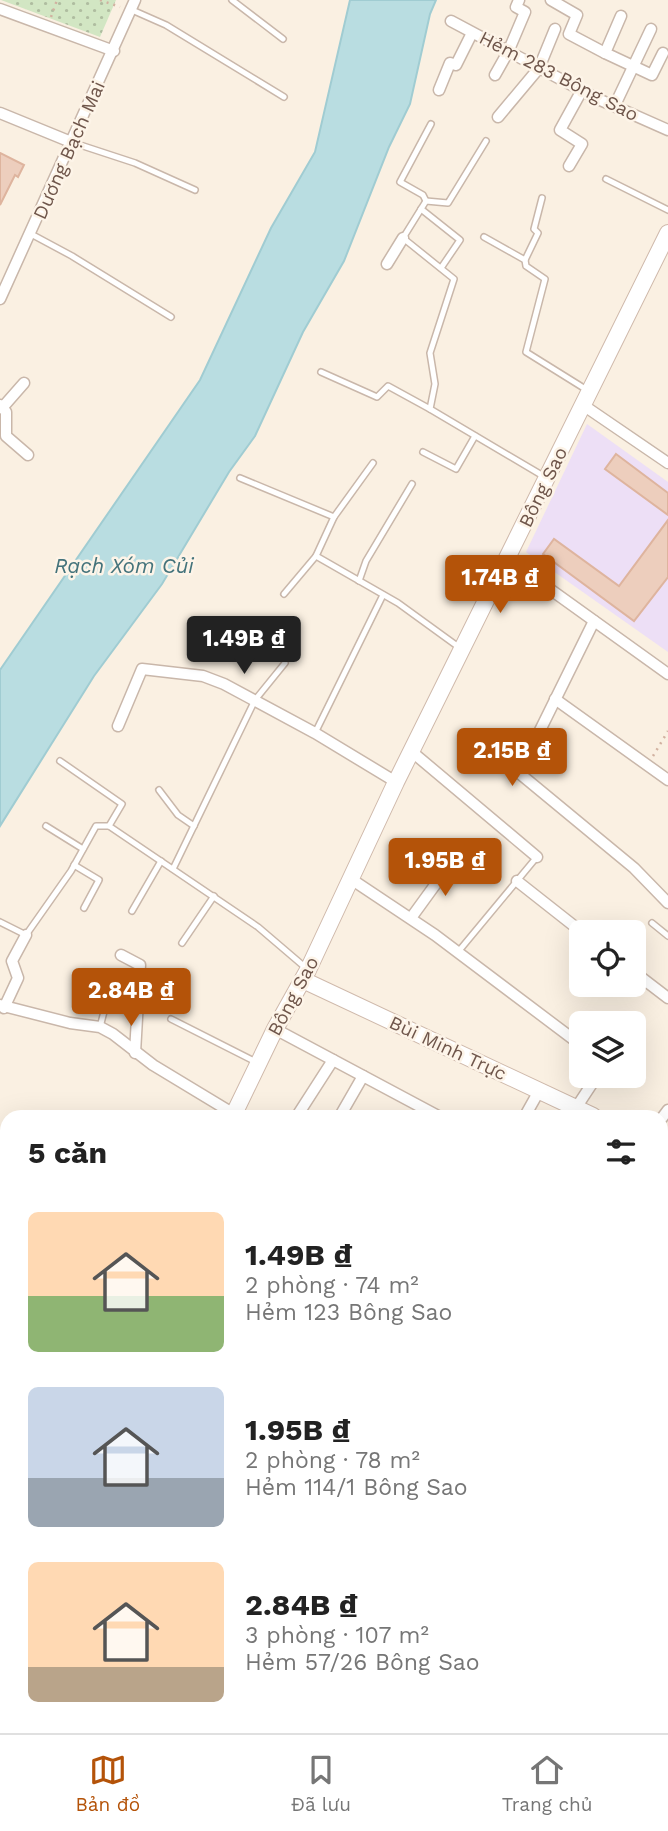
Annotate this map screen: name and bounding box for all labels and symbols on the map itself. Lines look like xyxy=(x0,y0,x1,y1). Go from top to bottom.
street label: Hẻm 283 Bông Sao xyxy=(476,26,642,126)
street label: Dương Bạch Mai xyxy=(28,77,110,223)
street label: Bông Sao xyxy=(514,443,572,531)
water label: Rạch Xóm Củi xyxy=(54,553,194,578)
pin: 1.74B ₫ xyxy=(435,556,565,615)
pin: 1.49B ₫ xyxy=(179,616,309,676)
pin: 2.15B ₫ xyxy=(447,728,577,788)
pin: 1.95B ₫ xyxy=(380,838,510,898)
street label: Bông Sao xyxy=(263,952,323,1040)
pin: 2.84B ₫ xyxy=(66,968,196,1028)
street label: Bùi Minh Trực xyxy=(386,1011,510,1085)

